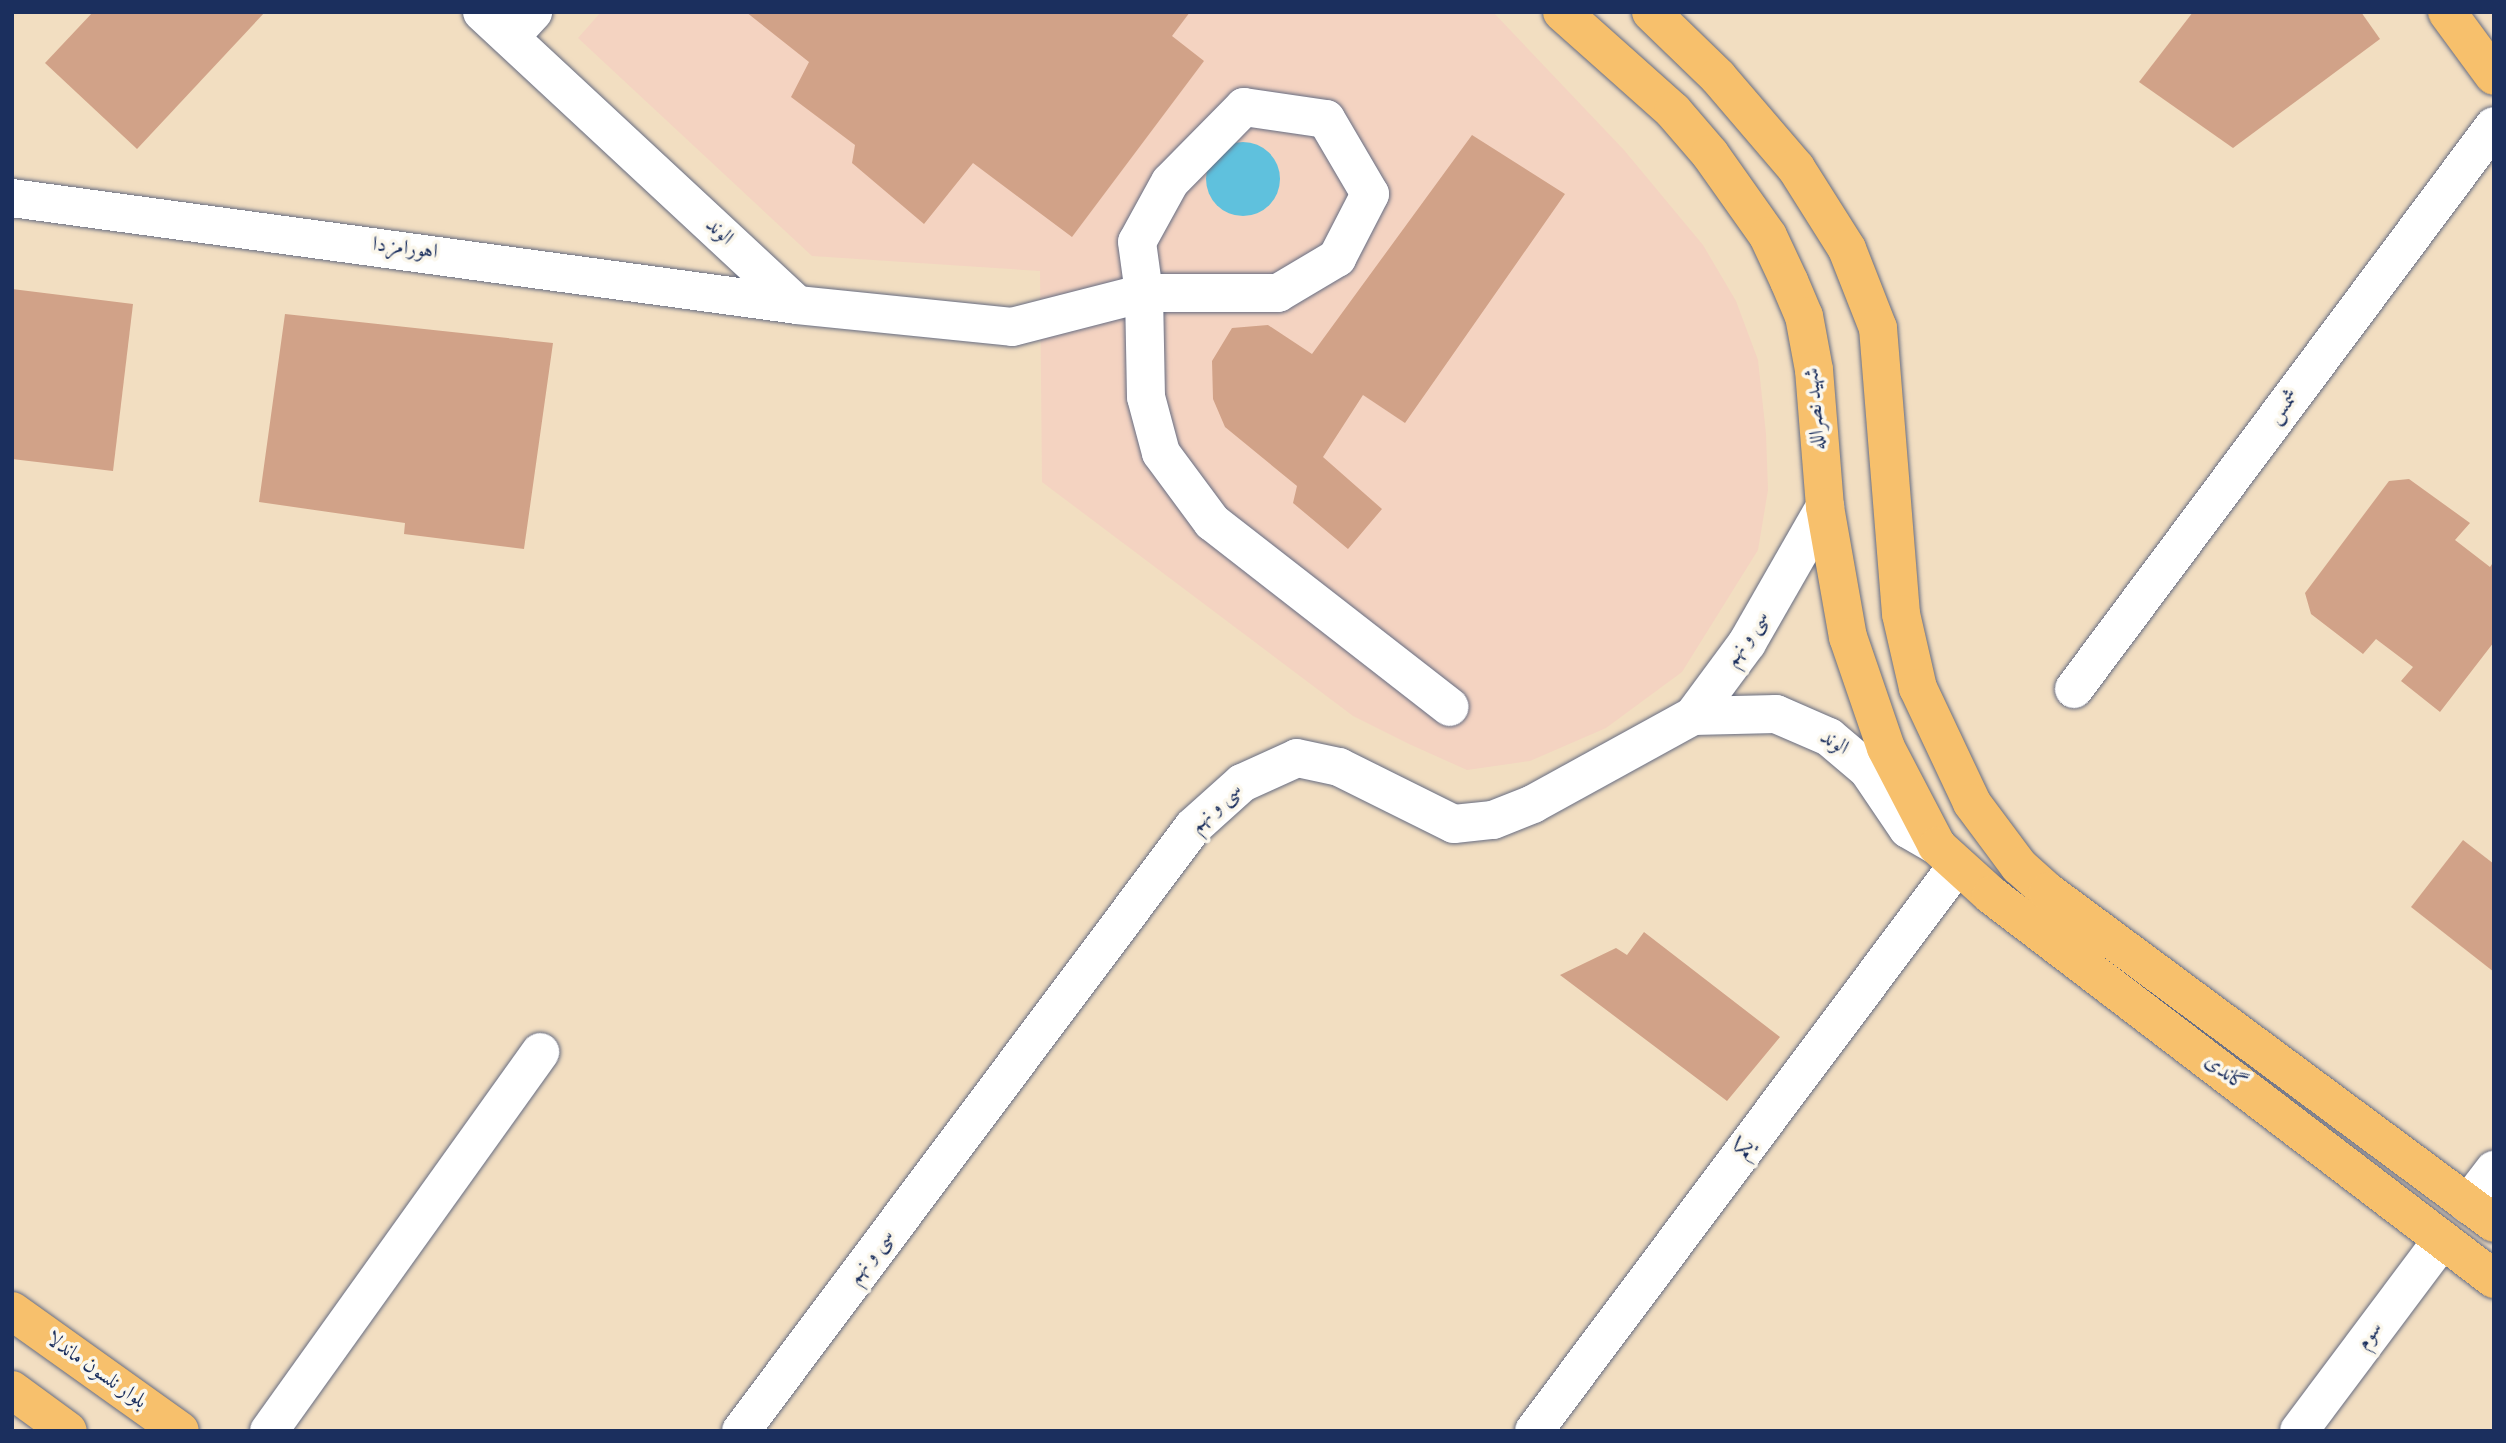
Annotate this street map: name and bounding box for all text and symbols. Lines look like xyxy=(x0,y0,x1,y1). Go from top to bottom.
street label: الوند xyxy=(700,213,738,251)
street label: اهورامزدا xyxy=(371,233,439,265)
street label: شهید نصرالله xyxy=(1800,367,1832,451)
street label: شمس xyxy=(2263,385,2305,429)
street label: سی و نهم xyxy=(1719,606,1775,672)
street label: الوند xyxy=(1815,725,1853,761)
street label: سی و نهم xyxy=(1185,778,1247,838)
street label: گاندی xyxy=(2199,1049,2251,1097)
street label: یکم xyxy=(1729,1134,1761,1164)
street label: سی و نهم xyxy=(842,1225,900,1289)
street label: سوم xyxy=(2351,1317,2389,1355)
street label: بلوار نلسون ماندلا xyxy=(41,1327,151,1415)

